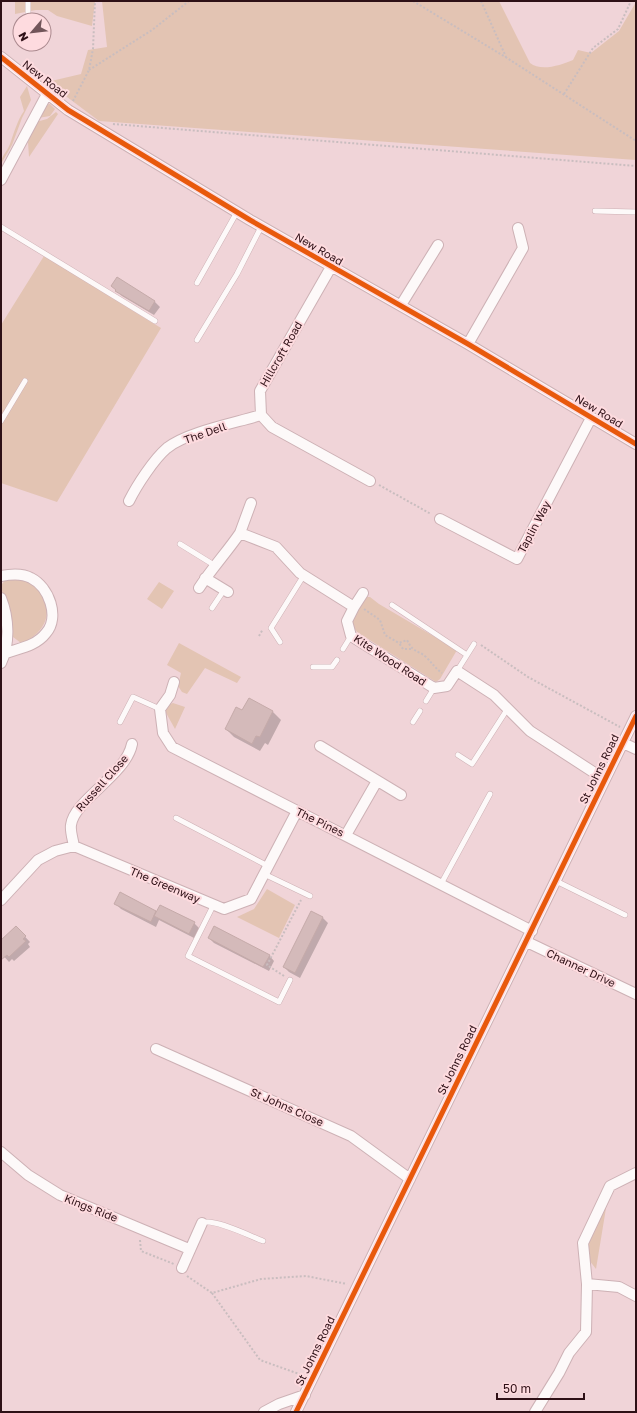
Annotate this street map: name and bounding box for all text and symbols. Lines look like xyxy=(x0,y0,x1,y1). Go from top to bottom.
north arrow xyxy=(12,12,52,52)
text: N xyxy=(15,30,30,44)
street label: New Road xyxy=(20,57,70,100)
street label: New Road xyxy=(293,230,346,268)
street label: Hillcroft Road xyxy=(257,319,304,389)
street label: New Road xyxy=(573,391,625,430)
street label: The Dell xyxy=(182,419,228,446)
street label: Taplin Way xyxy=(514,499,553,555)
street label: Kite Wood Road xyxy=(352,631,429,688)
street label: St Johns Road xyxy=(576,732,621,806)
street label: Russell Close xyxy=(73,752,130,814)
street label: The Pines xyxy=(294,804,347,839)
street label: The Greenway xyxy=(128,864,202,905)
street label: Channer Drive xyxy=(545,946,618,989)
street label: St Johns Road xyxy=(434,1023,479,1097)
street label: St Johns Close xyxy=(249,1085,326,1128)
street label: Kings Ride xyxy=(63,1191,120,1224)
street label: St Johns Road xyxy=(292,1314,337,1388)
scale bar xyxy=(497,1375,584,1401)
text: 50 m xyxy=(503,1381,531,1396)

